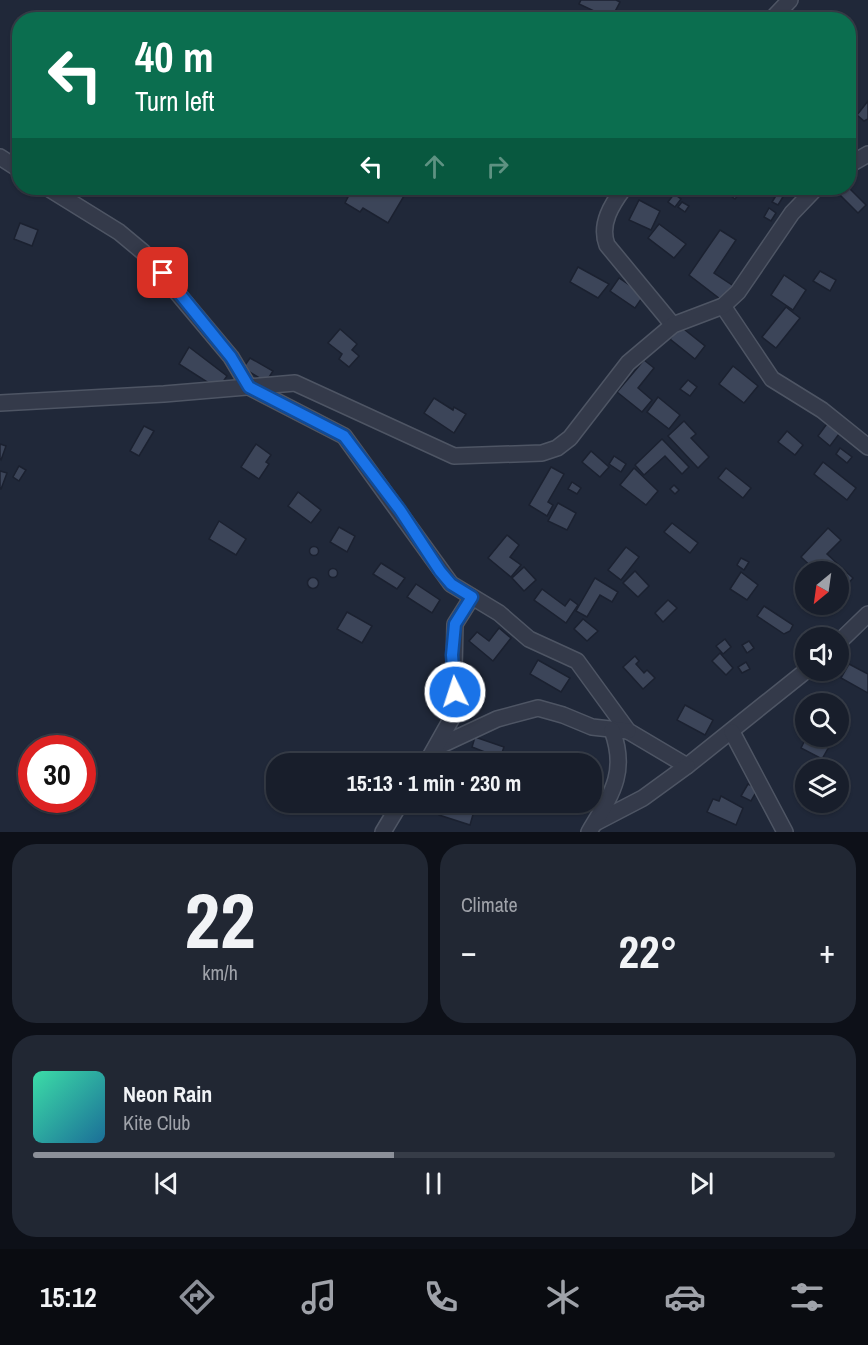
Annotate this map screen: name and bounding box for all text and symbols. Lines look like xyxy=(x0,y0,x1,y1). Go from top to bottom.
text: 40 m xyxy=(135,29,214,85)
icon: left xyxy=(36,36,114,114)
text: Turn left xyxy=(135,83,214,119)
icon: left xyxy=(355,150,388,183)
icon: ahead xyxy=(418,150,451,183)
icon: right xyxy=(481,150,514,183)
pin xyxy=(137,247,188,298)
icon: arrive xyxy=(146,256,179,289)
north arrow xyxy=(795,561,849,615)
map controls xyxy=(795,561,849,813)
button: sound xyxy=(795,627,849,681)
position arrow xyxy=(423,660,487,724)
button: search xyxy=(795,693,849,747)
speed limit sign: 30 xyxy=(18,735,96,813)
button: layers xyxy=(795,759,849,813)
text: 15:13 · 1 min · 230 m xyxy=(347,768,521,798)
text: 22 xyxy=(184,867,256,972)
text: Climate xyxy=(461,891,518,918)
text: 22° xyxy=(618,921,678,982)
text: − xyxy=(461,929,477,973)
text: + xyxy=(819,929,835,973)
text: km/h xyxy=(202,959,238,986)
text: Neon Rain xyxy=(123,1079,212,1109)
text: Kite Club xyxy=(123,1109,190,1136)
icon: previous xyxy=(150,1167,183,1200)
icon: pause xyxy=(417,1167,450,1200)
icon: next xyxy=(685,1167,718,1200)
icon: directions xyxy=(176,1276,218,1318)
icon: music xyxy=(298,1276,340,1318)
icon: phone xyxy=(420,1276,462,1318)
icon: climate xyxy=(542,1276,584,1318)
icon: car xyxy=(664,1276,706,1318)
icon: filters xyxy=(786,1276,828,1318)
text: 15:12 xyxy=(40,1279,97,1315)

